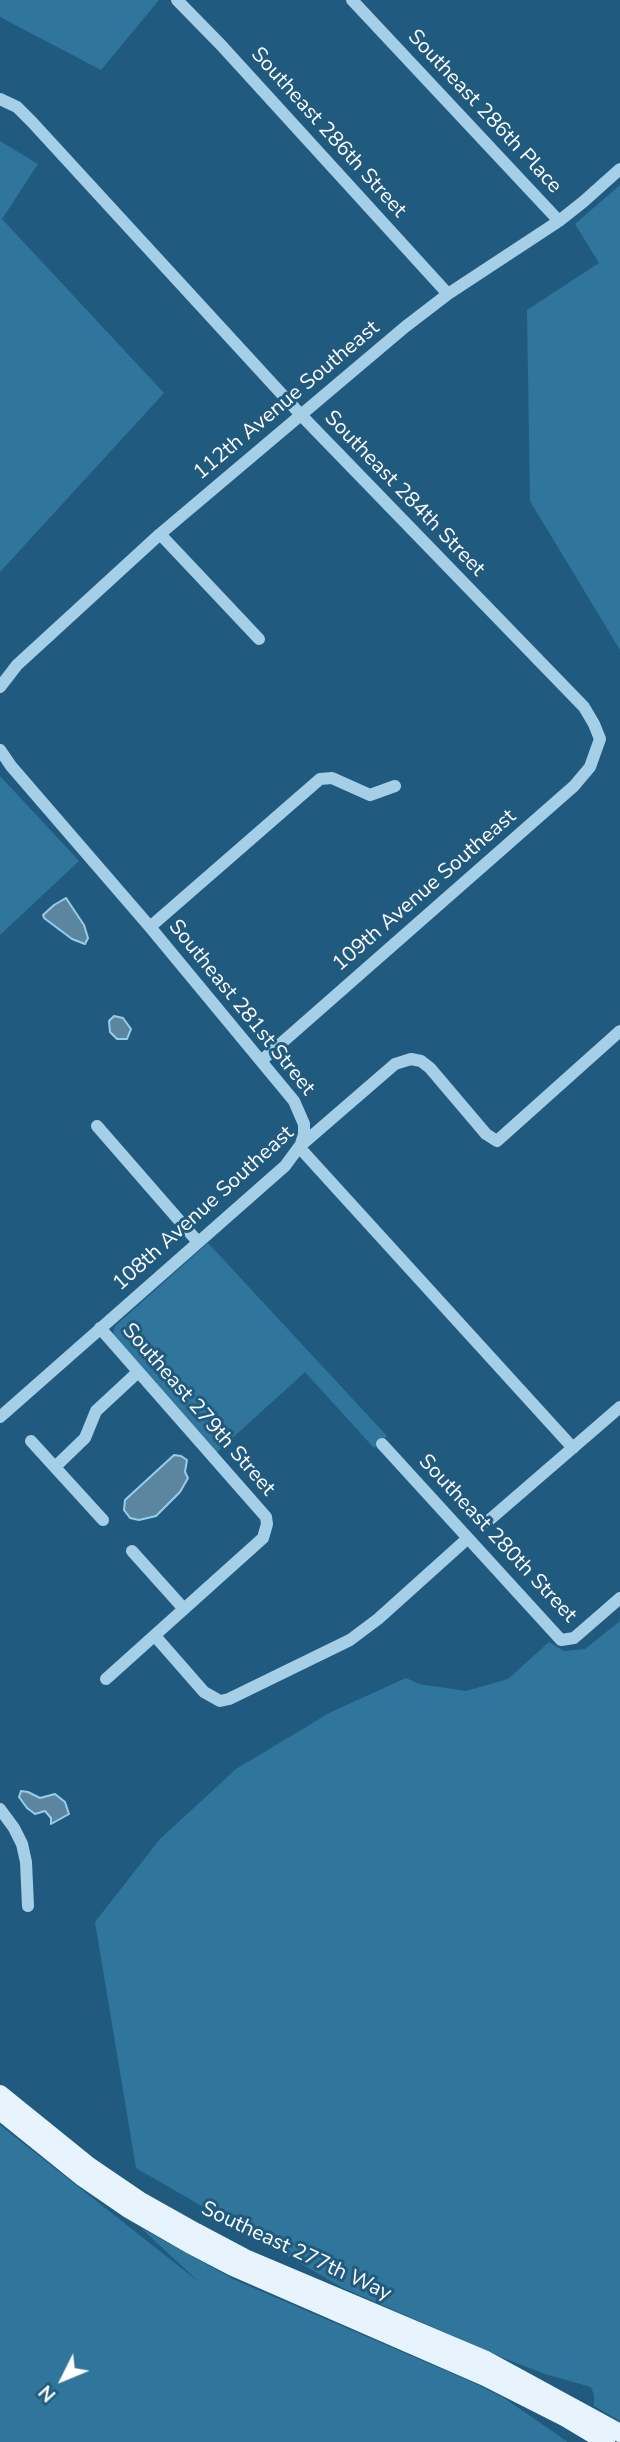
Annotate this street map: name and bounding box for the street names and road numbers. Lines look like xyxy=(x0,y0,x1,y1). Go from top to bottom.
street label: Southeast 286th Place xyxy=(402,25,566,199)
street label: Southeast 286th Street xyxy=(245,43,411,223)
street label: 112th Avenue Southeast xyxy=(189,316,385,486)
street label: Southeast 284th Street xyxy=(318,406,490,582)
street label: 109th Avenue Southeast xyxy=(328,805,522,977)
street label: Southeast 281st Street xyxy=(162,915,320,1101)
street label: 108th Avenue Southeast xyxy=(108,1121,300,1297)
street label: Southeast 279th Street xyxy=(116,1319,280,1501)
street label: Southeast 280th Street xyxy=(413,1450,581,1628)
street label: Southeast 277th Way xyxy=(197,2197,395,2307)

